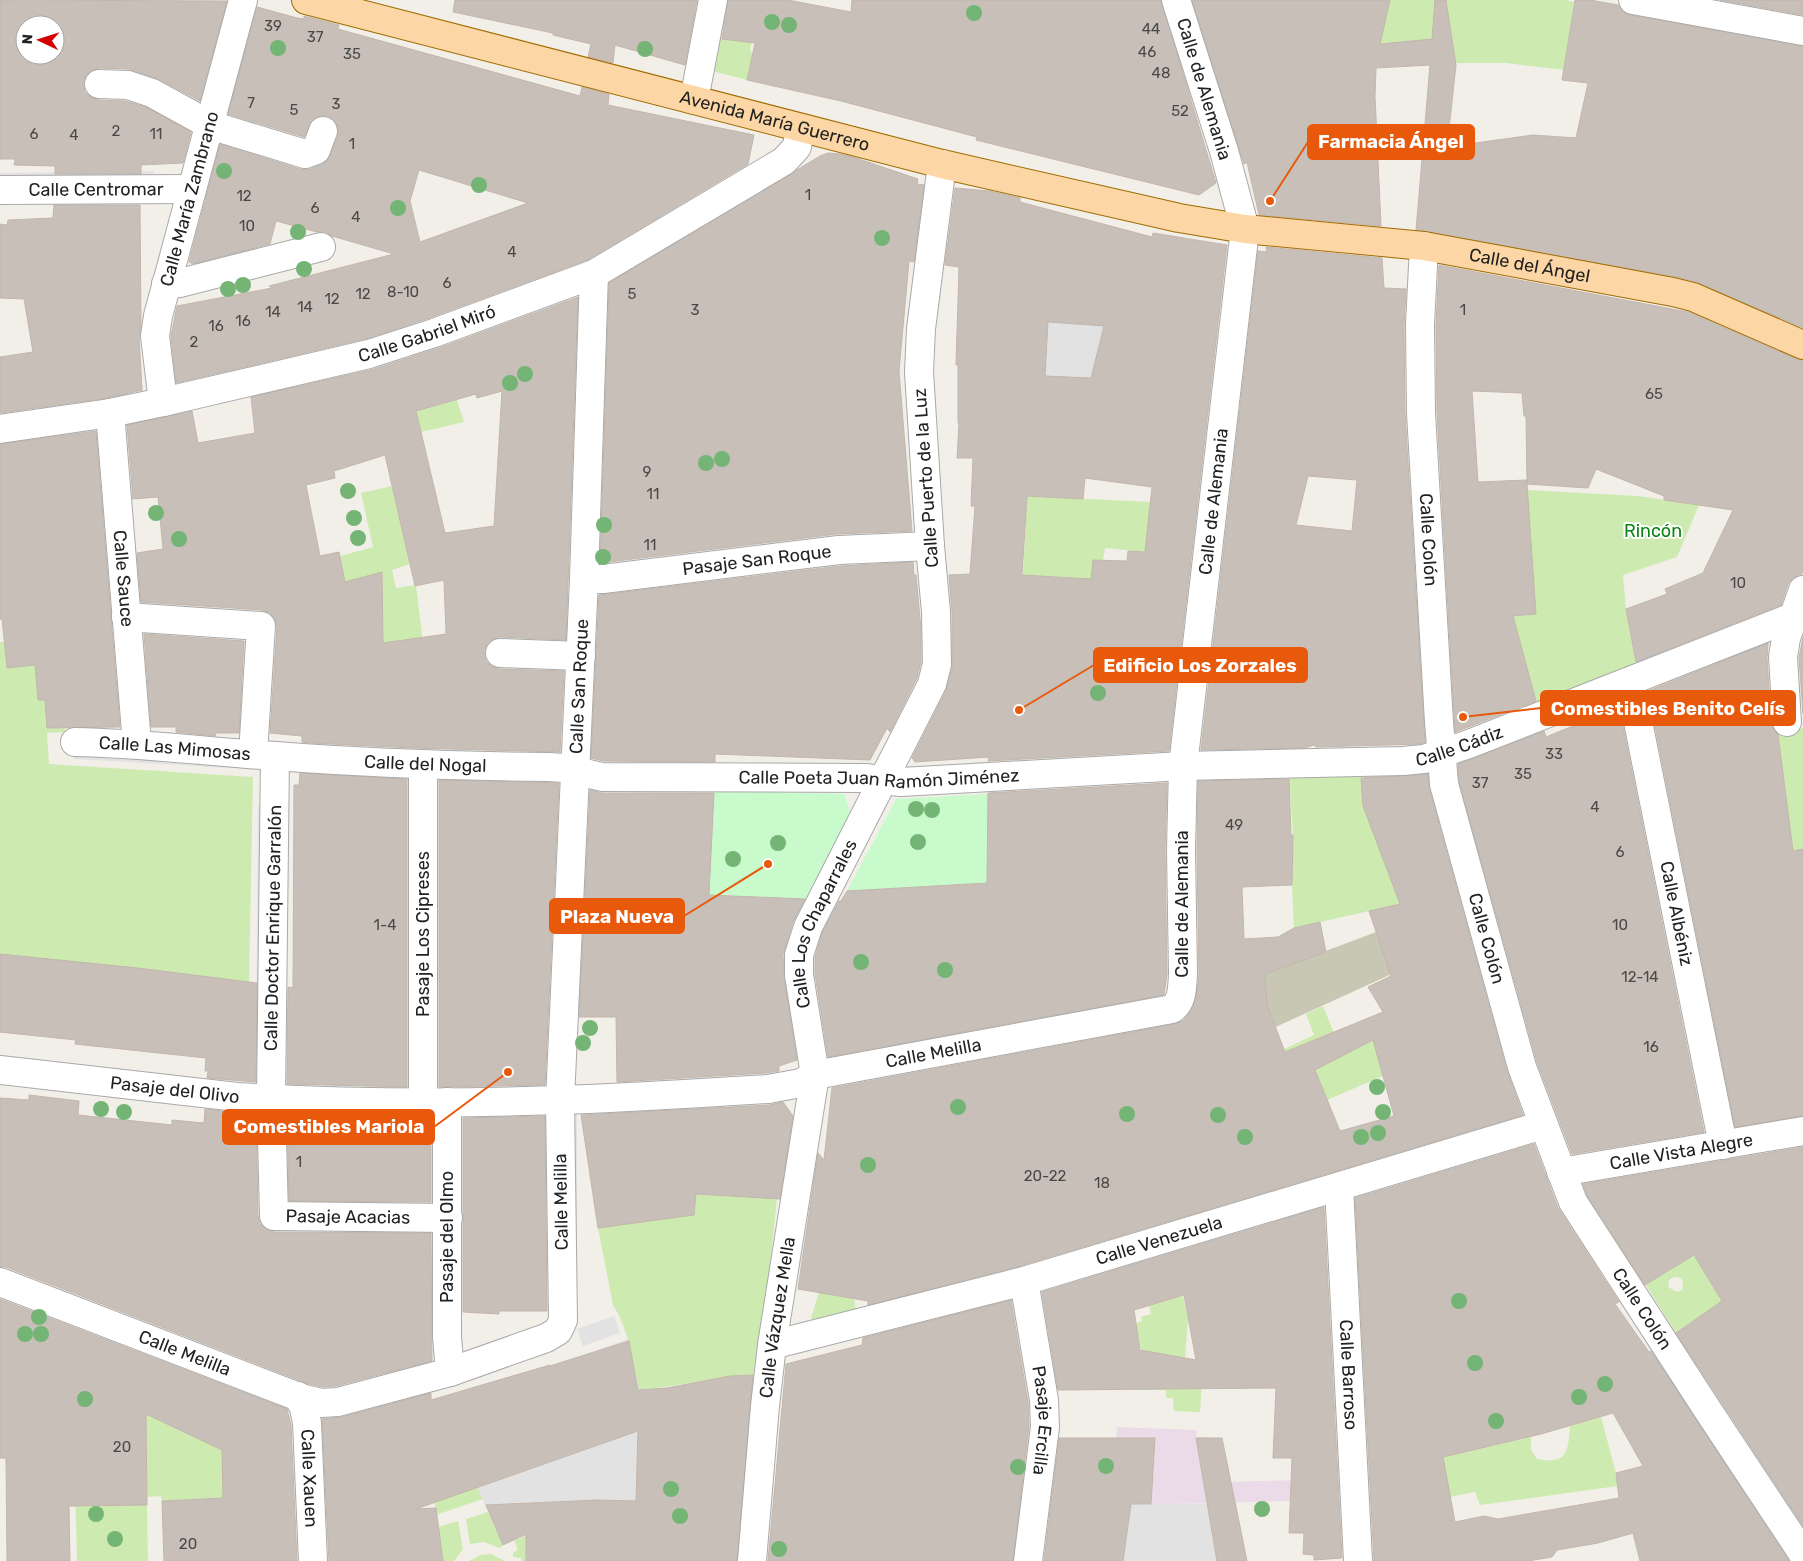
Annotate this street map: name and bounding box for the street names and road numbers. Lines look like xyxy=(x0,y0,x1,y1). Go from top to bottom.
street label: Calle de Alemania xyxy=(1172,15,1236,163)
street label: Avenida María Guerrero xyxy=(677,86,872,156)
street label: Calle María Zambrano xyxy=(155,109,224,289)
street label: Calle Centromar xyxy=(28,178,164,201)
street label: Calle del Ángel xyxy=(1467,244,1592,287)
street label: Calle Gabriel Miró xyxy=(356,300,499,367)
street label: Calle Puerto de la Luz xyxy=(909,387,943,569)
street label: Calle de Alemania xyxy=(1194,427,1233,576)
street label: Calle Colón xyxy=(1415,493,1442,587)
street label: Calle Sauce xyxy=(109,529,138,628)
street label: Pasaje San Roque xyxy=(681,540,833,580)
street label: Calle San Roque xyxy=(565,618,593,755)
street label: Calle Cádiz xyxy=(1415,721,1506,771)
street label: Calle Las Mimosas xyxy=(98,732,252,765)
street label: Calle del Nogal xyxy=(363,751,487,777)
street label: Calle Poeta Juan Ramón Jiménez xyxy=(738,764,1020,793)
street label: Calle Doctor Enrique Garralón xyxy=(260,805,286,1051)
street label: Calle de Alemania xyxy=(1171,830,1193,978)
street label: Calle Los Chaparrales xyxy=(788,836,862,1010)
street label: Pasaje Los Cipreses xyxy=(412,851,434,1017)
street label: Calle Albéniz xyxy=(1655,859,1698,968)
street label: Calle Colón xyxy=(1464,891,1510,986)
street label: Calle Melilla xyxy=(884,1033,983,1073)
street label: Pasaje del Olivo xyxy=(109,1072,241,1108)
street label: Calle Vista Alegre xyxy=(1608,1129,1755,1175)
street label: Calle Melilla xyxy=(549,1153,573,1251)
street label: Pasaje del Olmo xyxy=(436,1171,458,1303)
street label: Pasaje Acacias xyxy=(286,1205,410,1229)
street label: Calle Venezuela xyxy=(1093,1211,1225,1270)
street label: Calle Vázquez Mella xyxy=(755,1235,800,1399)
street label: Calle Colón xyxy=(1608,1264,1677,1354)
street label: Calle Barroso xyxy=(1335,1319,1362,1431)
street label: Calle Melilla xyxy=(136,1325,234,1381)
street label: Pasaje Ercilla xyxy=(1027,1364,1056,1476)
street label: Calle Xauen xyxy=(296,1429,323,1528)

